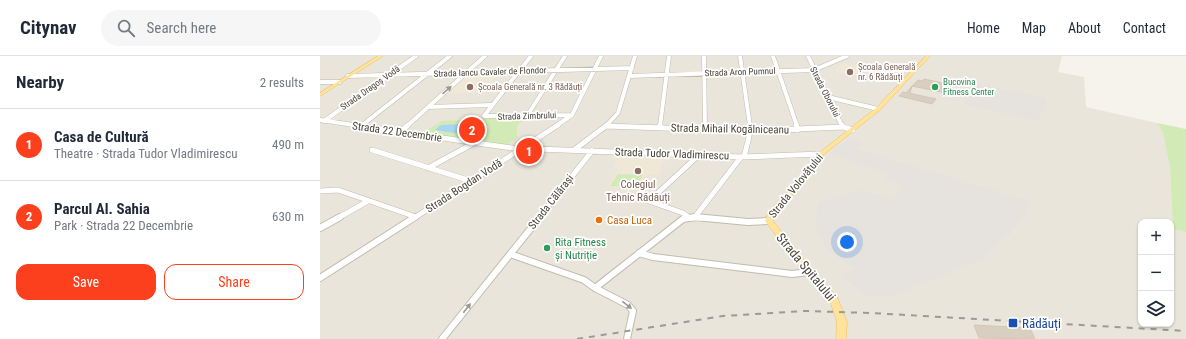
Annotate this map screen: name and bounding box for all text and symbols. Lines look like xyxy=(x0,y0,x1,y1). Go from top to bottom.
search box xyxy=(101,10,381,46)
text: Citynav xyxy=(20,16,77,39)
icon: search xyxy=(115,17,137,39)
text: Search here xyxy=(147,19,216,37)
text: Home xyxy=(967,20,1000,36)
text: Map xyxy=(1022,20,1046,36)
text: About xyxy=(1068,20,1101,36)
text: Contact xyxy=(1123,20,1166,36)
place label: Școala Generală nr. 6 Rădăuți xyxy=(858,62,915,83)
street label: Strada Dragoș Vodă xyxy=(338,64,402,113)
street label: Strada Iancu Cavaler de Flondor xyxy=(433,65,547,79)
street label: Strada Oborului xyxy=(808,65,842,119)
street label: Strada Aron Pumnul xyxy=(704,66,776,78)
marker: Școala Generală nr. 6 Rădăuți xyxy=(845,67,855,77)
text: Nearby xyxy=(16,72,64,92)
text: 2 results xyxy=(260,75,304,90)
place label: Bucovina Fitness Center xyxy=(943,77,994,97)
marker: Școala Generală nr. 3 Rădăuți xyxy=(465,82,475,92)
place label: Școala Generală nr. 3 Rădăuți xyxy=(478,82,582,93)
marker: Bucovina Fitness Center xyxy=(930,82,940,92)
one-way arrow xyxy=(442,86,452,95)
street label: Strada Zimbrului xyxy=(498,110,556,122)
pin: 2 xyxy=(459,115,485,145)
street label: Strada 22 Decembrie xyxy=(351,119,443,145)
street label: Strada Mihail Kogălniceanu xyxy=(671,121,789,137)
text: Casa de Cultură xyxy=(54,128,149,146)
pin: 1 xyxy=(516,136,542,166)
text: 1 xyxy=(26,137,32,152)
text: 490 m xyxy=(272,137,304,152)
text: Theatre · Strada Tudor Vladimirescu xyxy=(54,146,237,161)
street label: Strada Tudor Vladimirescu xyxy=(615,146,729,162)
street label: Strada Volovățului xyxy=(766,151,826,221)
street label: Strada Bogdan Vodă xyxy=(423,156,505,216)
marker: Colegiul Tehnic Rădăuți xyxy=(633,166,643,176)
street label: Strada Călărași xyxy=(526,172,576,232)
place label: Colegiul Tehnic Rădăuți xyxy=(606,178,670,204)
text: Parcul Al. Sahia xyxy=(54,200,150,218)
text: 2 xyxy=(26,209,32,224)
text: 630 m xyxy=(272,209,304,224)
place label: Casa Luca xyxy=(607,214,652,227)
marker: Casa Luca xyxy=(594,215,604,225)
text: Park · Strada 22 Decembrie xyxy=(54,218,193,233)
map controls xyxy=(1138,219,1174,327)
button: + xyxy=(1138,219,1174,255)
street label: Strada Spitalului xyxy=(773,230,839,304)
your location xyxy=(837,232,857,252)
place label: Rita Fitness și Nutriție xyxy=(555,236,606,262)
marker: Rita Fitness și Nutriție xyxy=(542,243,552,253)
button: − xyxy=(1138,255,1174,291)
button: Save xyxy=(16,264,156,300)
button: Share xyxy=(164,264,304,300)
button: layers xyxy=(1138,291,1174,327)
one-way arrow xyxy=(622,301,633,310)
one-way arrow xyxy=(462,303,471,314)
place label: Rădăuți xyxy=(1022,316,1061,332)
marker: Rădăuți xyxy=(1007,317,1019,329)

